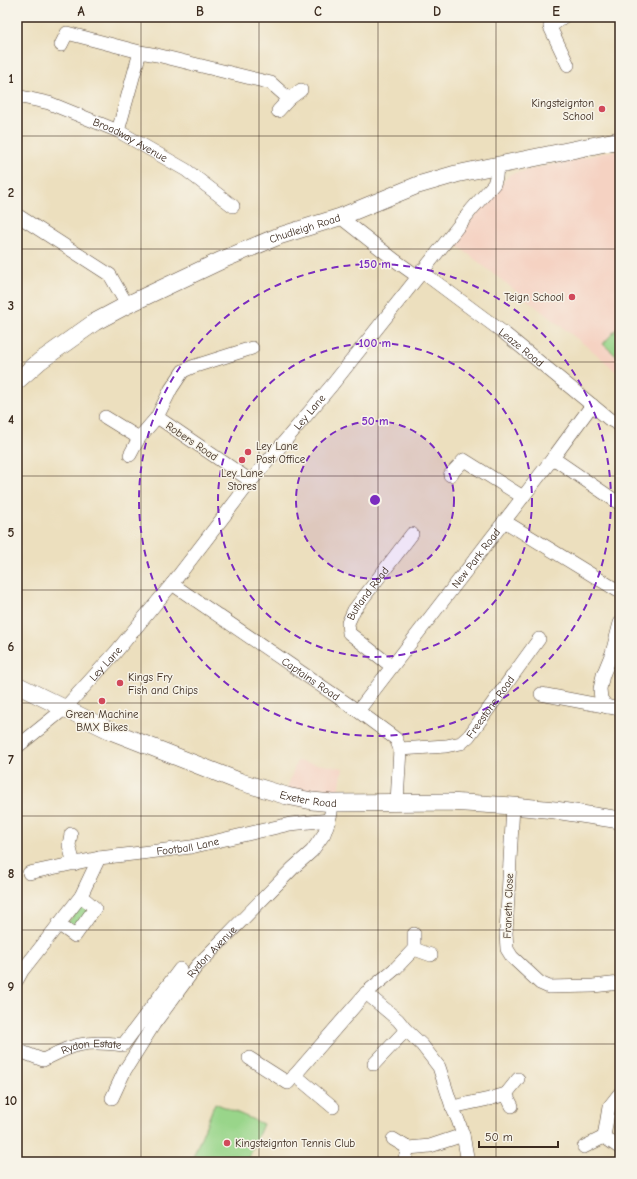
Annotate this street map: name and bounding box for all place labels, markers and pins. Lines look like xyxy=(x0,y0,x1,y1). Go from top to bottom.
place label: Kingsteignton School xyxy=(531,97,594,123)
marker: Kingsteignton School xyxy=(597,104,607,114)
place label: Teign School xyxy=(504,291,564,304)
marker: Teign School xyxy=(567,292,577,302)
place label: Ley Lane Post Office xyxy=(256,440,306,466)
marker: Ley Lane Post Office xyxy=(243,447,253,457)
marker: Ley Lane Stores xyxy=(237,455,247,465)
place label: Ley Lane Stores xyxy=(221,467,263,493)
centre of rings xyxy=(368,493,382,507)
place label: Kings Fry Fish and Chips xyxy=(128,671,198,697)
marker: Kings Fry Fish and Chips xyxy=(115,678,125,688)
marker: Green Machine BMX Bikes xyxy=(97,696,107,706)
place label: Green Machine BMX Bikes xyxy=(66,708,139,734)
place label: Kingsteignton Tennis Club xyxy=(235,1137,355,1150)
marker: Kingsteignton Tennis Club xyxy=(222,1138,232,1148)

